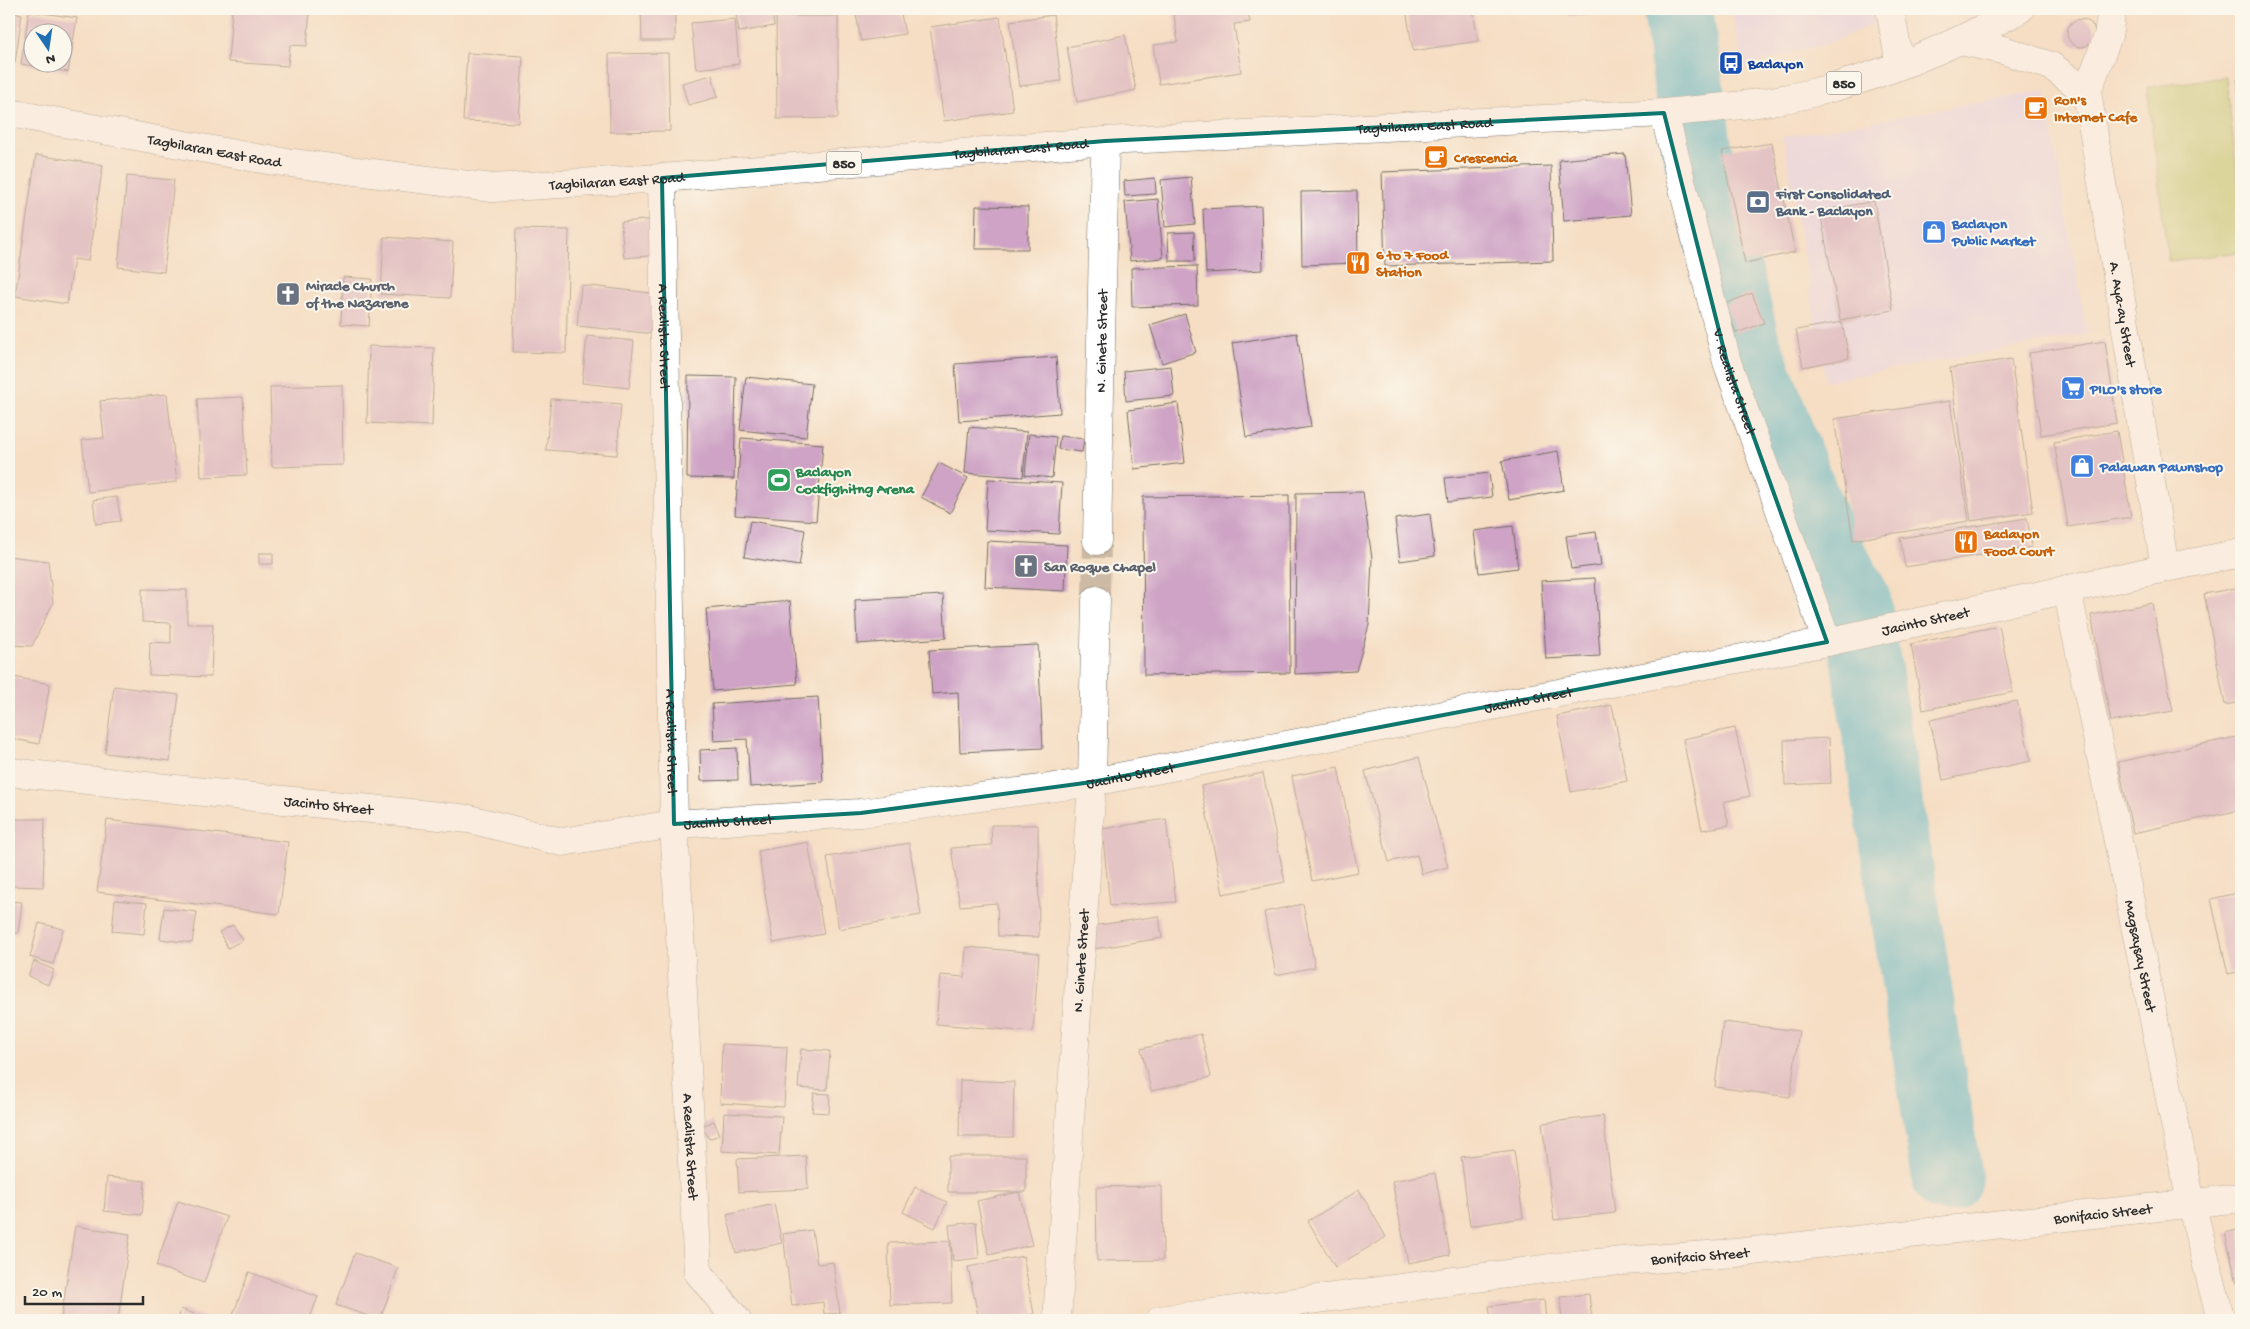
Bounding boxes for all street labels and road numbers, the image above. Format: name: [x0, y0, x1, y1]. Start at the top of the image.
road number: 850: [1826, 72, 1862, 95]
street label: Tagbilaran East Road: [1356, 115, 1494, 139]
street label: Tagbilaran East Road: [145, 131, 283, 173]
street label: Tagbilaran East Road: [951, 135, 1090, 165]
road number: 850: [826, 152, 862, 174]
street label: Tagbilaran East Road: [548, 169, 687, 196]
street label: A. Aya-ay Street: [2104, 261, 2139, 370]
street label: A Realista Street: [653, 284, 673, 392]
street label: N. Ginete Street: [1093, 287, 1113, 393]
street label: V. Realista Street: [1708, 326, 1760, 440]
street label: Jacinto Street: [1880, 604, 1973, 641]
street label: Jacinto Street: [1483, 683, 1576, 718]
street label: A Realista Street: [660, 689, 680, 797]
street label: Jacinto Street: [1085, 759, 1178, 794]
street label: Jacinto Street: [283, 793, 375, 820]
street label: Jacinto Street: [683, 811, 775, 834]
street label: Magsaysay Street: [2119, 899, 2159, 1015]
street label: N. Ginete Street: [1070, 907, 1095, 1013]
street label: A Realista Street: [677, 1093, 701, 1202]
street label: Bonifacio Street: [2052, 1201, 2155, 1229]
street label: Bonifacio Street: [1649, 1244, 1752, 1270]

